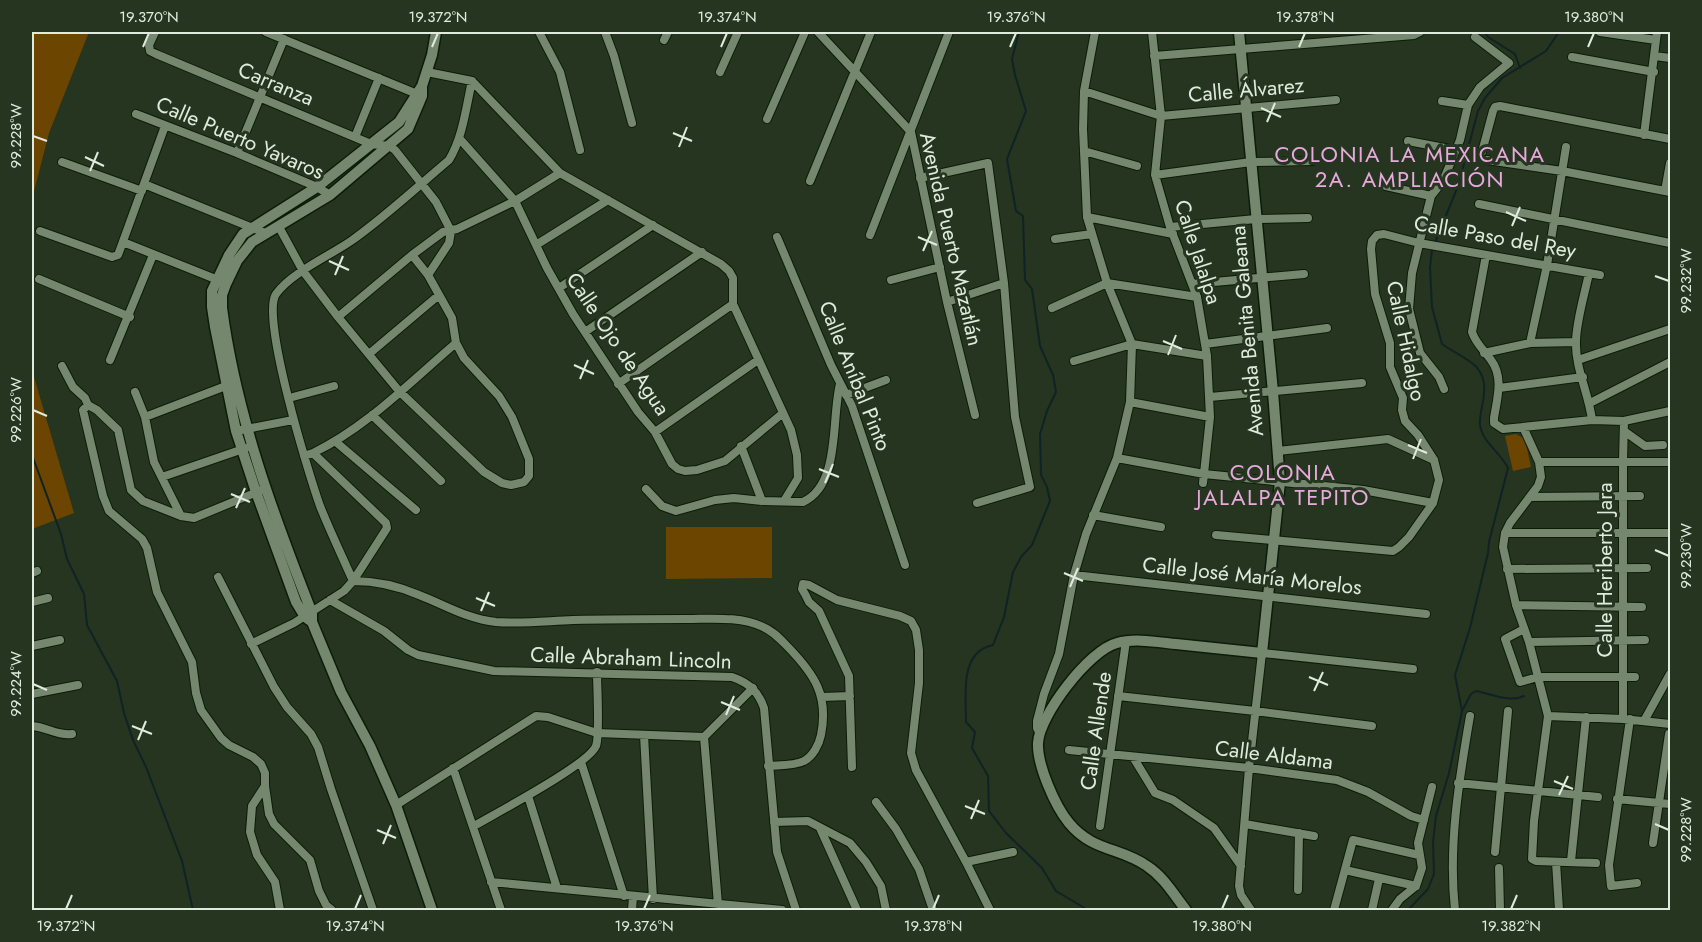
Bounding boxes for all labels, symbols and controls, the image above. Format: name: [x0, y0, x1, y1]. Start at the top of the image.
text: 19.370°N: [119, 6, 179, 28]
text: 19.372°N: [408, 6, 468, 28]
text: 19.374°N: [697, 6, 757, 28]
text: 19.376°N: [986, 6, 1046, 28]
text: 19.378°N: [1276, 6, 1334, 28]
text: 19.380°N: [1564, 6, 1624, 28]
street label: Carranza: [233, 55, 319, 113]
street label: Calle Álvarez: [1187, 70, 1306, 110]
street label: Calle Puerto Yavaros: [151, 89, 329, 187]
text: 99.228°W: [5, 103, 27, 169]
street label: Avenida Puerto Mazatlán: [912, 129, 990, 349]
district label: COLONIA LA MEXICANA 2A. AMPLIACIÓN: [1274, 138, 1546, 195]
street label: Calle Jalalpa: [1167, 196, 1229, 308]
street label: Calle Paso del Rey: [1412, 208, 1579, 266]
street label: Avenida Benita Galeana: [1223, 225, 1271, 437]
text: 99.232°W: [1675, 248, 1697, 314]
street label: Calle Ojo de Agua: [559, 266, 677, 422]
street label: Calle Hidalgo: [1379, 278, 1433, 404]
street label: Calle Aníbal Pinto: [811, 297, 899, 455]
text: 99.226°W: [5, 377, 27, 443]
district label: COLONIA JALALPA TEPITO: [1193, 456, 1370, 513]
street label: Calle Heriberto Jara: [1590, 483, 1620, 658]
text: 99.230°W: [1675, 523, 1697, 589]
street label: Calle José María Morelos: [1141, 550, 1363, 602]
street label: Calle Abraham Lincoln: [530, 639, 732, 677]
text: 99.224°W: [5, 651, 27, 717]
street label: Calle Allende: [1073, 670, 1119, 792]
street label: Calle Aldama: [1213, 733, 1335, 777]
text: 99.228°W: [1675, 797, 1697, 863]
text: 19.372°N: [36, 915, 96, 937]
text: 19.374°N: [325, 915, 385, 937]
text: 19.376°N: [614, 915, 674, 937]
text: 19.378°N: [904, 915, 962, 937]
text: 19.380°N: [1192, 915, 1252, 937]
text: 19.382°N: [1481, 915, 1541, 937]

